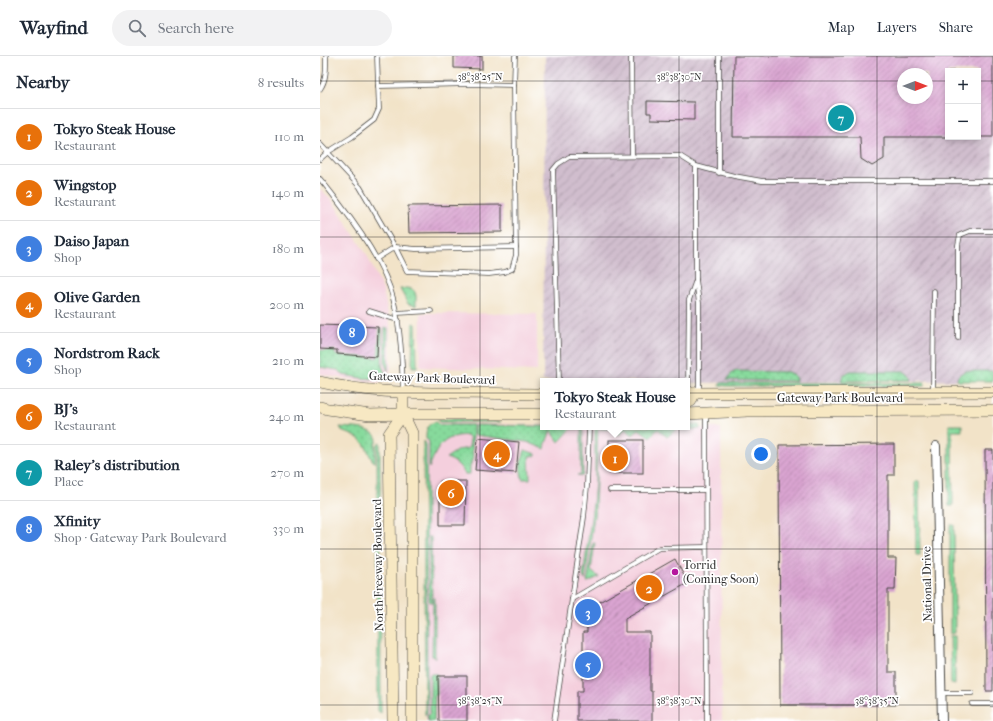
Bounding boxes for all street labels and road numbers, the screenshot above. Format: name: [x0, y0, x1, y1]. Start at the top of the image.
street label: Gateway Park Boulevard: [369, 369, 496, 387]
street label: Gateway Park Boulevard: [777, 391, 904, 405]
street label: North Freeway Boulevard: [370, 498, 386, 631]
street label: National Drive: [919, 546, 935, 622]

